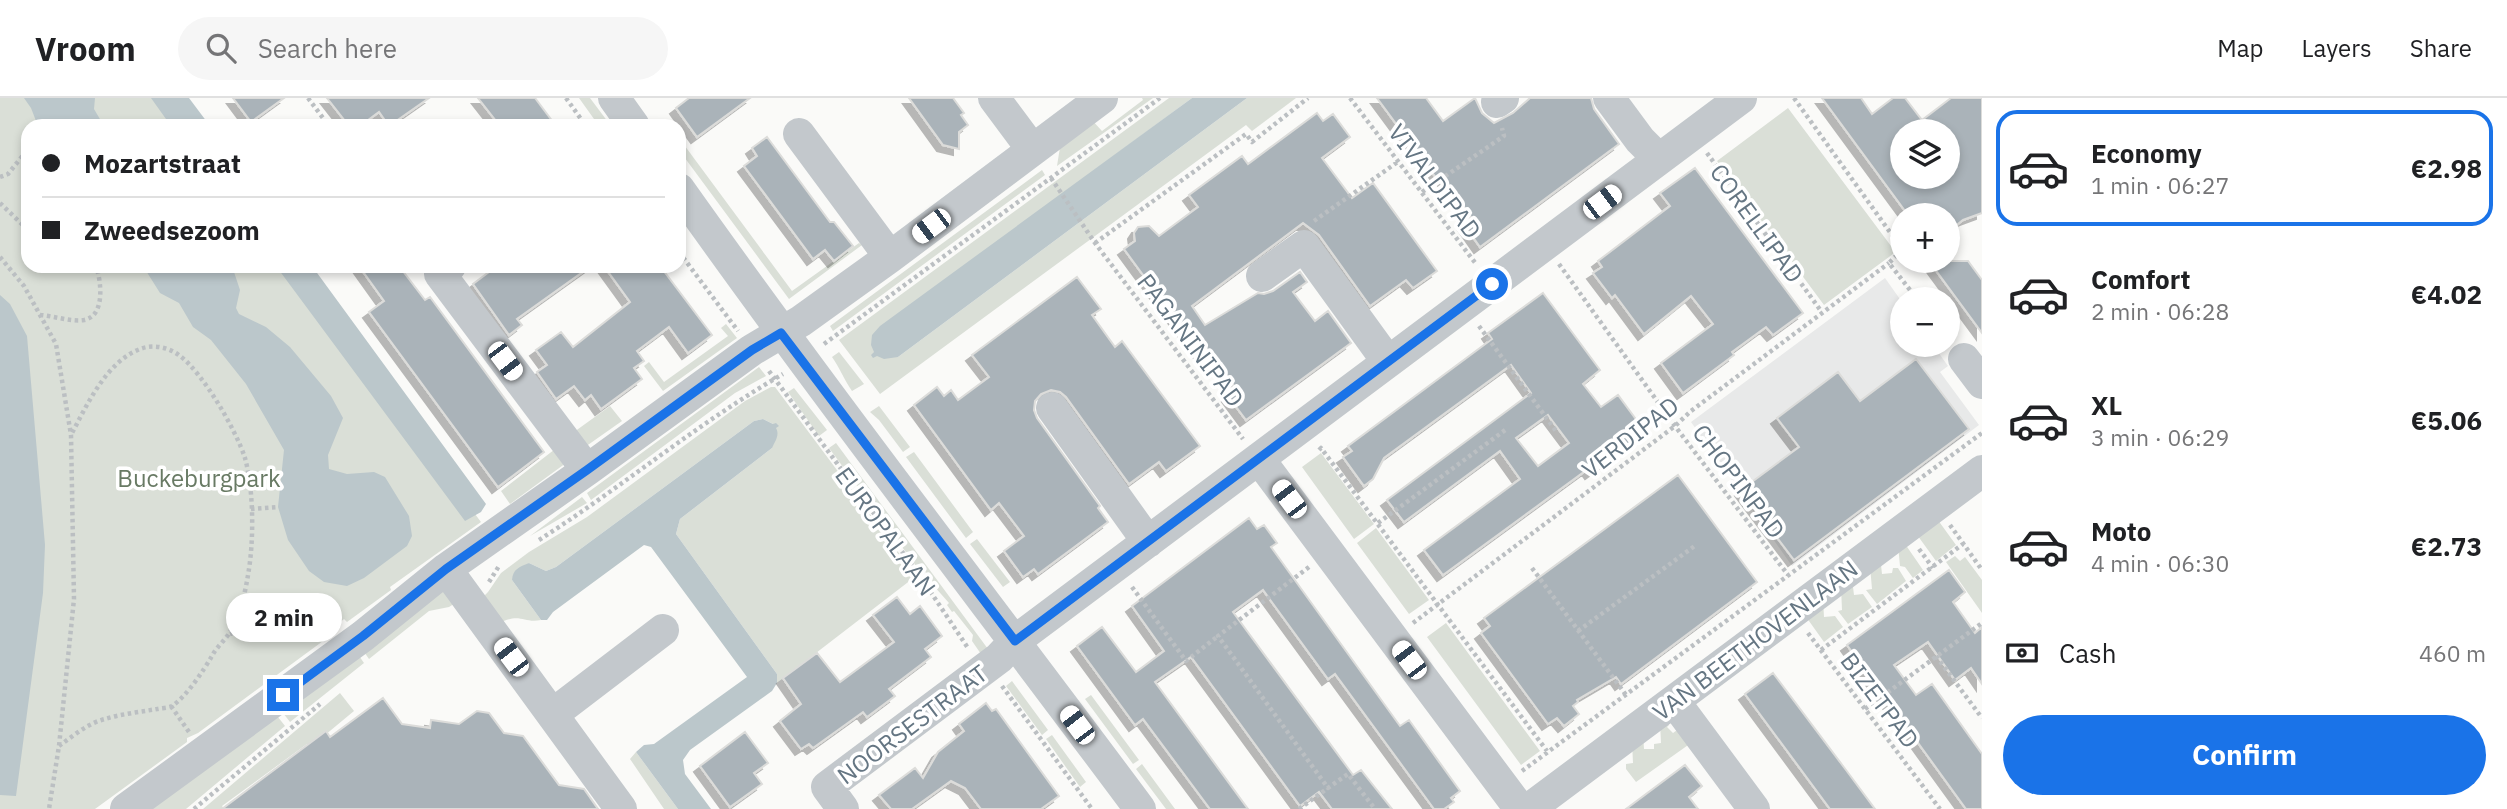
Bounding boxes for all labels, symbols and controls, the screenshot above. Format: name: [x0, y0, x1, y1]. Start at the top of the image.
search box: [178, 17, 668, 80]
text: Vroom: [35, 27, 136, 70]
icon: search: [202, 29, 240, 67]
text: Search here: [258, 31, 397, 65]
text: Map: [2217, 32, 2264, 64]
text: Layers: [2302, 32, 2372, 64]
text: Share: [2410, 32, 2472, 64]
street label: VIVALDIPAD: [1381, 117, 1489, 245]
map controls: [1890, 119, 1960, 357]
button: layers: [1890, 119, 1960, 189]
text: Economy: [2091, 136, 2202, 170]
icon: car: [2007, 137, 2070, 200]
text: Mozartstraat: [84, 146, 241, 180]
text: €2.98: [2411, 151, 2482, 185]
street label: CORELLIPAD: [1703, 157, 1811, 289]
text: 1 min · 06:27: [2091, 170, 2229, 200]
car: [1579, 181, 1626, 223]
button: +: [1890, 203, 1960, 273]
car: [908, 205, 955, 247]
text: Zweedsezoom: [84, 213, 260, 247]
text: Comfort: [2091, 262, 2190, 296]
icon: car: [2007, 263, 2070, 326]
street label: PAGANINIPAD: [1130, 267, 1252, 413]
route start: [1476, 268, 1508, 300]
text: €4.02: [2411, 277, 2482, 311]
button: −: [1890, 287, 1960, 357]
text: 2 min · 06:28: [2091, 296, 2229, 326]
car: [484, 338, 527, 384]
text: XL: [2091, 388, 2122, 422]
street label: VERDIPAD: [1575, 389, 1685, 485]
icon: car: [2007, 389, 2070, 452]
text: €5.06: [2411, 403, 2482, 437]
street label: CHOPINPAD: [1686, 417, 1792, 545]
text: 3 min · 06:29: [2091, 422, 2229, 452]
street label: EUROPALAAN: [828, 460, 944, 602]
park label: Buckeburgpark: [117, 462, 281, 494]
car: [1268, 476, 1311, 522]
text: Moto: [2091, 514, 2151, 548]
icon: car: [2007, 515, 2070, 578]
text: €2.73: [2411, 529, 2482, 563]
text: 4 min · 06:30: [2091, 548, 2229, 578]
street label: VAN BEETHOVENLAAN: [1646, 552, 1864, 728]
callout: 2 min: [225, 594, 341, 642]
text: 2 min: [254, 602, 314, 632]
car: [490, 634, 533, 680]
icon: cash: [2003, 634, 2041, 672]
text: Cash: [2059, 636, 2116, 670]
car: [1388, 637, 1431, 683]
text: 460 m: [2419, 638, 2486, 668]
street label: BIZETPAD: [1834, 646, 1926, 754]
street label: NOORSESTRAAT: [830, 657, 994, 791]
route end: [267, 679, 299, 711]
car: [1056, 702, 1099, 748]
button: Confirm: [2003, 715, 2486, 795]

